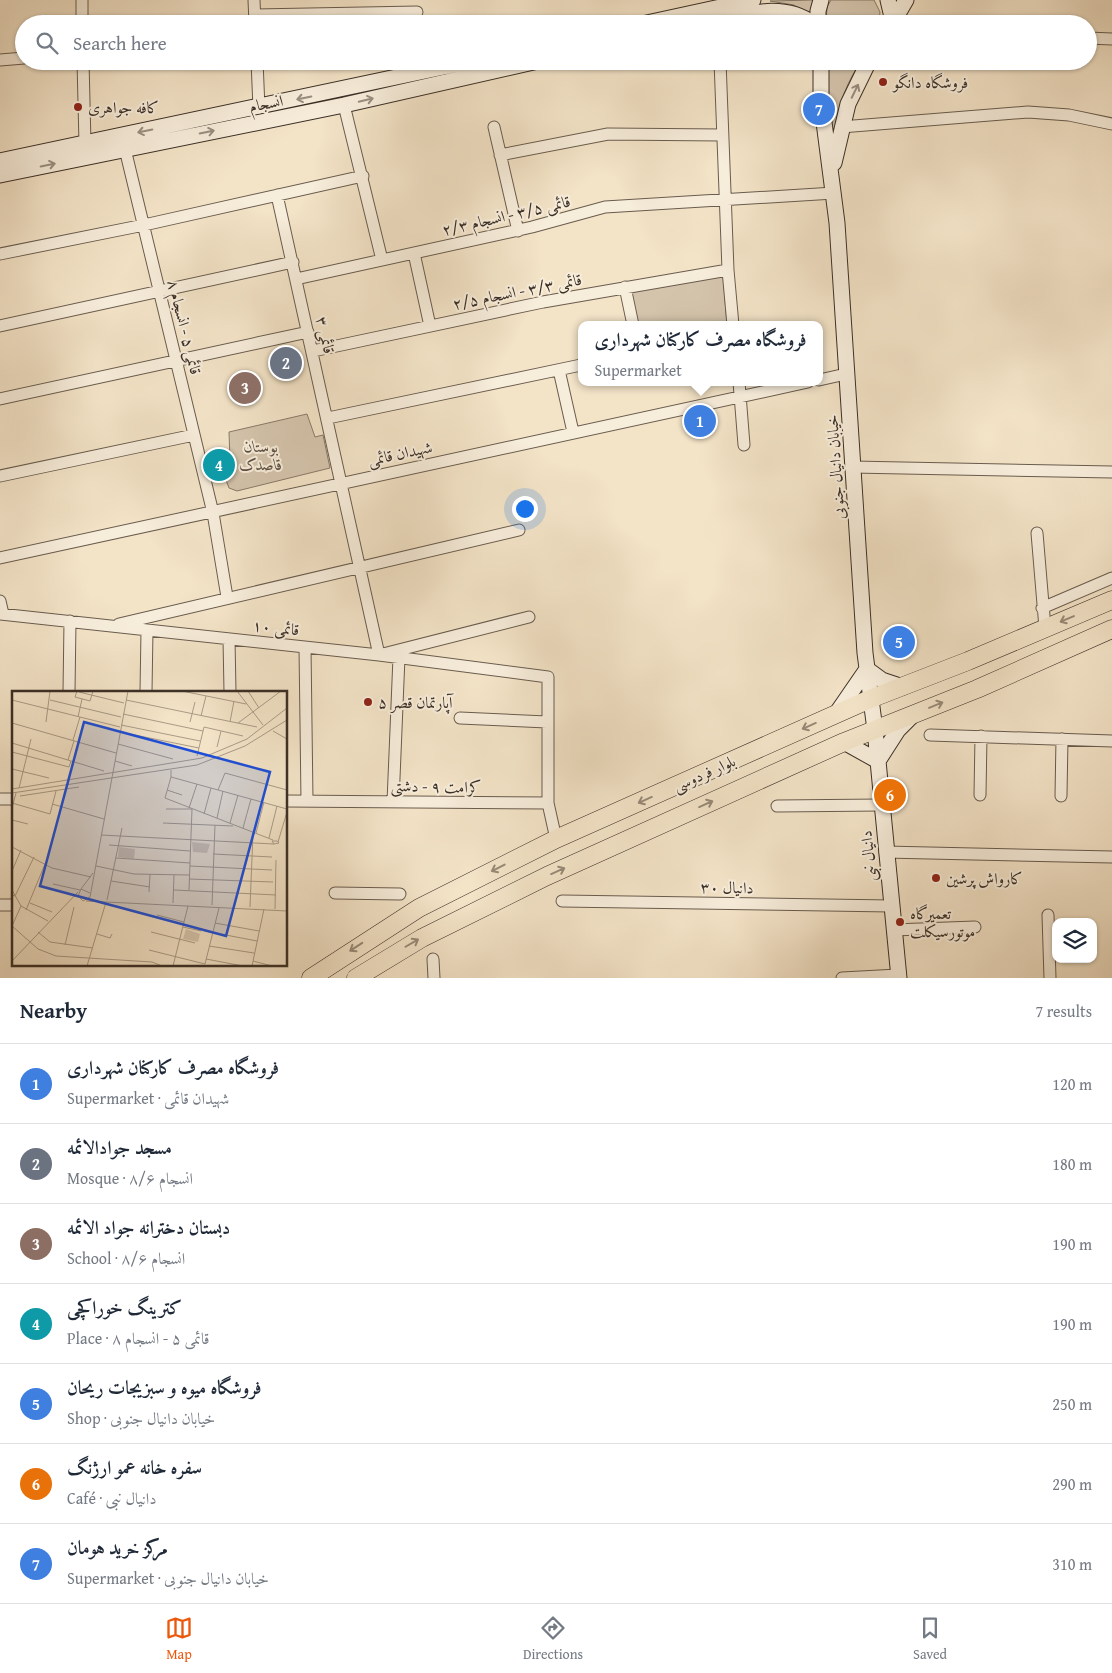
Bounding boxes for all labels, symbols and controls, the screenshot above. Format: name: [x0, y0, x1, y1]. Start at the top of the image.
search box: [15, 15, 1097, 70]
icon: search: [33, 29, 61, 57]
text: Search here: [73, 29, 167, 57]
place label: فروشگاه دانگو: [891, 70, 968, 94]
marker: فروشگاه دانگو: [877, 76, 889, 88]
one-way arrow: [850, 84, 860, 99]
street label: انسجام: [247, 88, 286, 121]
pin: 7: [803, 90, 835, 128]
one-way arrow: [297, 94, 313, 103]
place label: کافه جواهری: [88, 95, 159, 119]
one-way arrow: [358, 95, 374, 104]
marker: کافه جواهری: [72, 101, 84, 113]
one-way arrow: [138, 127, 154, 136]
one-way arrow: [198, 127, 214, 136]
one-way arrow: [39, 160, 55, 169]
street label: قائمی ۳/۵ - انسجام ۲/۳: [439, 189, 573, 244]
street label: قائمی ۳/۳ - انسجام ۲/۵: [450, 267, 584, 318]
street label: قائمی ۵ - انسجام ۸: [159, 277, 208, 378]
street label: قائمی ۳: [310, 314, 342, 356]
popup: [578, 321, 823, 386]
text: فروشگاه مصرف کارکنان شهرداری: [594, 325, 807, 353]
pin: 2: [270, 344, 302, 382]
text: Supermarket: [594, 358, 682, 382]
pin: 3: [229, 369, 261, 407]
pin: 1: [684, 402, 716, 440]
street label: خیابان دانیال جنوبی: [819, 414, 851, 520]
park label: بوستان قاصدک: [239, 434, 283, 476]
street label: شهیدان قائمی: [366, 434, 434, 472]
pin: 4: [203, 446, 235, 484]
your location: [512, 496, 538, 522]
street label: قائمی ۱۰: [251, 613, 301, 641]
one-way arrow: [1060, 614, 1075, 624]
pin: 5: [883, 623, 915, 661]
place label: آپارتمان قصر ۵: [378, 690, 454, 714]
inset map: [12, 691, 288, 966]
marker: آپارتمان قصر ۵: [362, 696, 374, 708]
one-way arrow: [928, 700, 943, 710]
one-way arrow: [802, 721, 817, 731]
street label: بلوار فردوسی: [669, 748, 739, 798]
street label: کرامت ۹ - دشتی: [390, 773, 482, 799]
pin: 6: [874, 776, 906, 814]
one-way arrow: [638, 795, 653, 805]
one-way arrow: [698, 799, 713, 809]
street label: دانیال نبی: [853, 829, 884, 883]
one-way arrow: [491, 864, 506, 873]
one-way arrow: [550, 865, 565, 875]
place label: کارواش پرشین: [946, 866, 1023, 890]
marker: کارواش پرشین: [930, 872, 942, 884]
street label: دانیال ۳۰: [700, 875, 754, 899]
place label: تعمیرگاه موتورسیکلت: [910, 901, 975, 943]
marker: تعمیرگاه موتورسیکلت: [894, 916, 906, 928]
map controls: [1052, 918, 1097, 963]
button: layers: [1052, 918, 1097, 963]
one-way arrow: [405, 938, 419, 948]
one-way arrow: [350, 943, 364, 953]
text: Nearby: [20, 995, 87, 1026]
text: 7 results: [1035, 999, 1092, 1023]
text: فروشگاه مصرف کارکنان شهرداری: [67, 1053, 279, 1081]
text: 1: [32, 1072, 40, 1096]
text: 120 m: [1052, 1072, 1092, 1096]
text: Supermarket · شهیدان قائمی: [67, 1086, 229, 1110]
text: مسجد جوادالائمه: [67, 1133, 172, 1161]
text: 2: [32, 1152, 40, 1176]
text: 180 m: [1052, 1152, 1092, 1176]
text: Mosque · انسجام ۸/۶: [67, 1166, 193, 1190]
text: دبستان دخترانه جواد الائمه: [67, 1213, 230, 1241]
text: 3: [32, 1232, 40, 1256]
text: 190 m: [1052, 1232, 1092, 1256]
text: School · انسجام ۸/۶: [67, 1246, 185, 1270]
text: کترینگ خوراکچی: [67, 1293, 182, 1321]
text: 4: [32, 1312, 40, 1336]
text: 190 m: [1052, 1312, 1092, 1336]
text: Place · قائمی ۵ - انسجام ۸: [67, 1326, 209, 1350]
text: فروشگاه میوه و سبزیجات ریحان: [67, 1373, 262, 1401]
text: 5: [32, 1392, 40, 1416]
text: 250 m: [1052, 1392, 1092, 1416]
text: Shop · خیابان دانیال جنوبی: [67, 1406, 215, 1430]
text: سفره خانه عمو ارژنگ: [67, 1453, 202, 1481]
text: 6: [32, 1472, 40, 1496]
text: 290 m: [1052, 1472, 1092, 1496]
text: Café · دانیال نبی: [67, 1486, 156, 1510]
text: مرکز خرید هومان: [67, 1533, 168, 1561]
text: 7: [32, 1552, 40, 1576]
text: 310 m: [1052, 1552, 1092, 1576]
text: Supermarket · خیابان دانیال جنوبی: [67, 1566, 269, 1590]
tab: Map: [165, 1614, 193, 1664]
tab: Directions: [523, 1614, 583, 1664]
tab: Saved: [913, 1614, 947, 1664]

